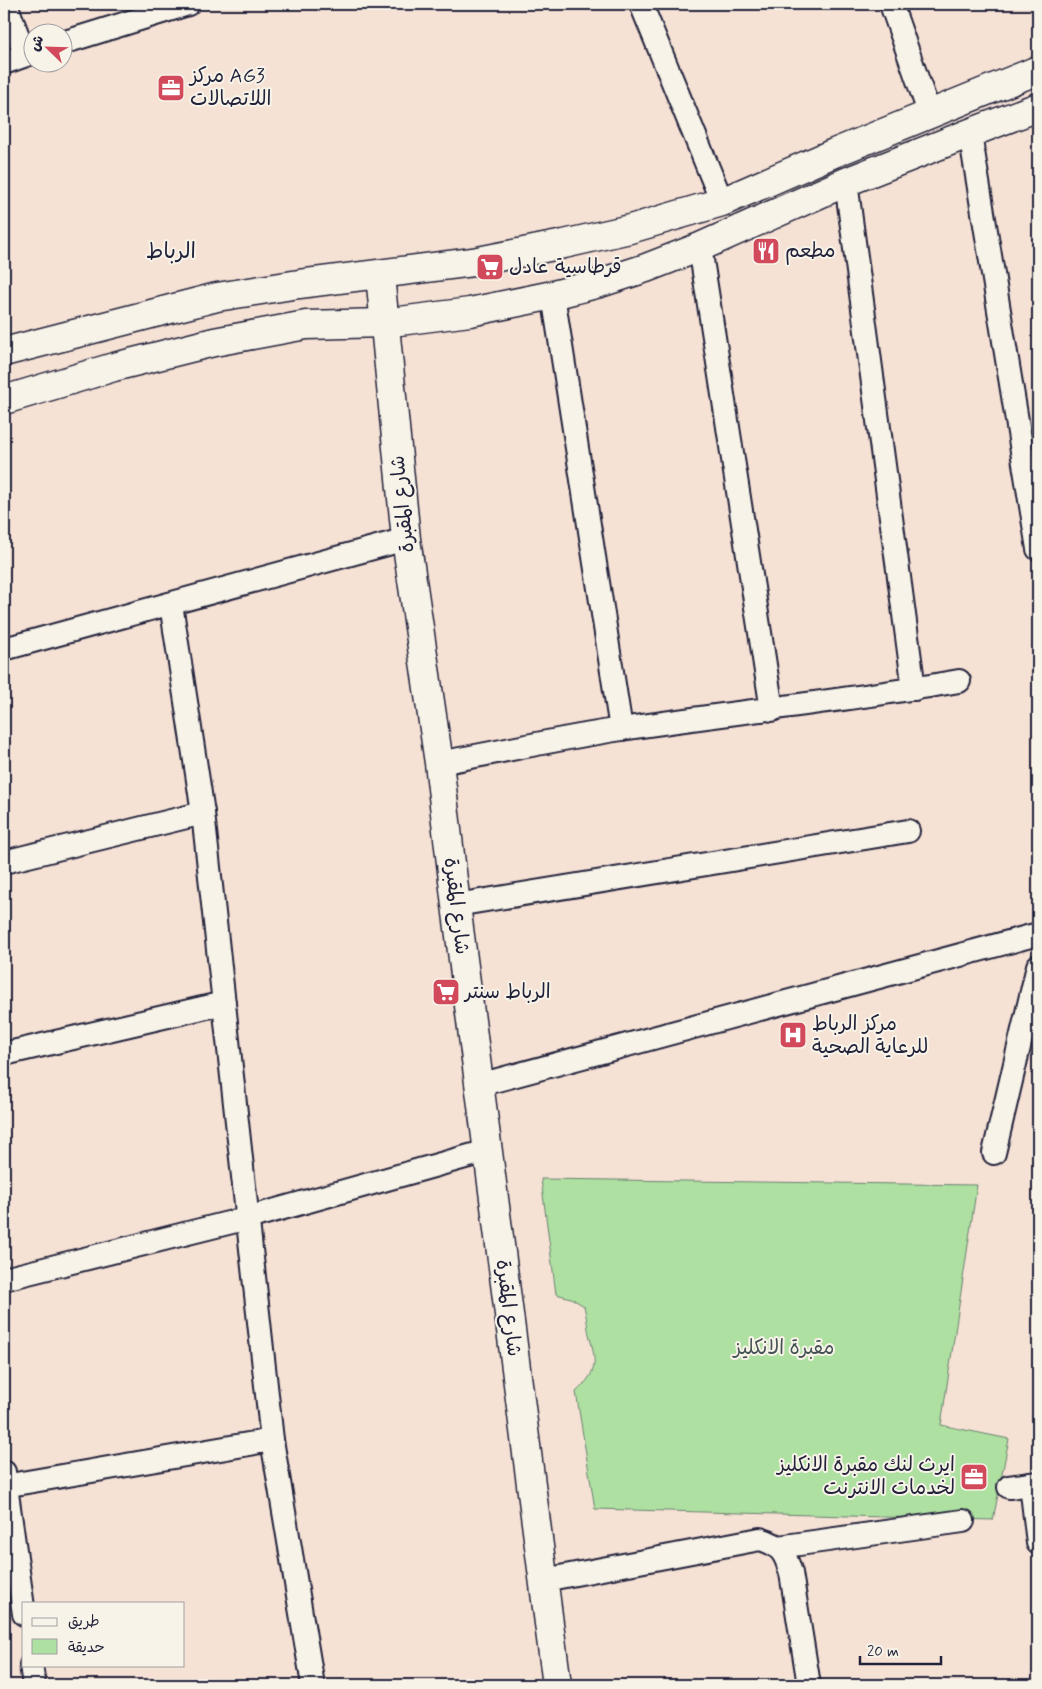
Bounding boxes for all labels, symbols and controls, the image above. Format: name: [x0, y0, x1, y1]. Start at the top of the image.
north arrow: [22, 22, 72, 72]
text: ش: [26, 33, 48, 54]
place label: مركز AG3 اللاتصالات: [188, 63, 272, 113]
office icon: مركز AG3 اللاتصالات: [156, 73, 186, 103]
restaurant icon: مطعم: [751, 236, 781, 266]
district label: الرباط: [146, 238, 196, 266]
place label: مطعم: [785, 238, 836, 265]
supermarket icon: قرطاسية عادل: [475, 252, 505, 282]
place label: قرطاسية عادل: [509, 254, 621, 281]
street label: شارع المقبرة: [384, 454, 422, 554]
street label: شارع المقبرة: [437, 856, 475, 956]
supermarket icon: الرباط سنتر: [431, 977, 461, 1007]
place label: الرباط سنتر: [463, 979, 551, 1006]
place label: مركز الرباط للرعاية الصحية: [812, 1011, 928, 1061]
hospital icon: مركز الرباط للرعاية الصحية: [778, 1020, 808, 1050]
street label: شارع المقبرة: [489, 1258, 527, 1358]
park label: مقبرة الانكليز: [732, 1335, 834, 1362]
place label: ايرث لنك مقبرة الانكليز لخدمات الانترنت: [775, 1452, 955, 1502]
office icon: ايرث لنك مقبرة الانكليز لخدمات الانترنت: [959, 1462, 989, 1492]
legend: [22, 1602, 185, 1666]
text: طريق: [68, 1612, 100, 1632]
scale bar: [860, 1634, 941, 1666]
text: حديقة: [68, 1638, 105, 1658]
text: 20 m: [867, 1642, 899, 1662]

